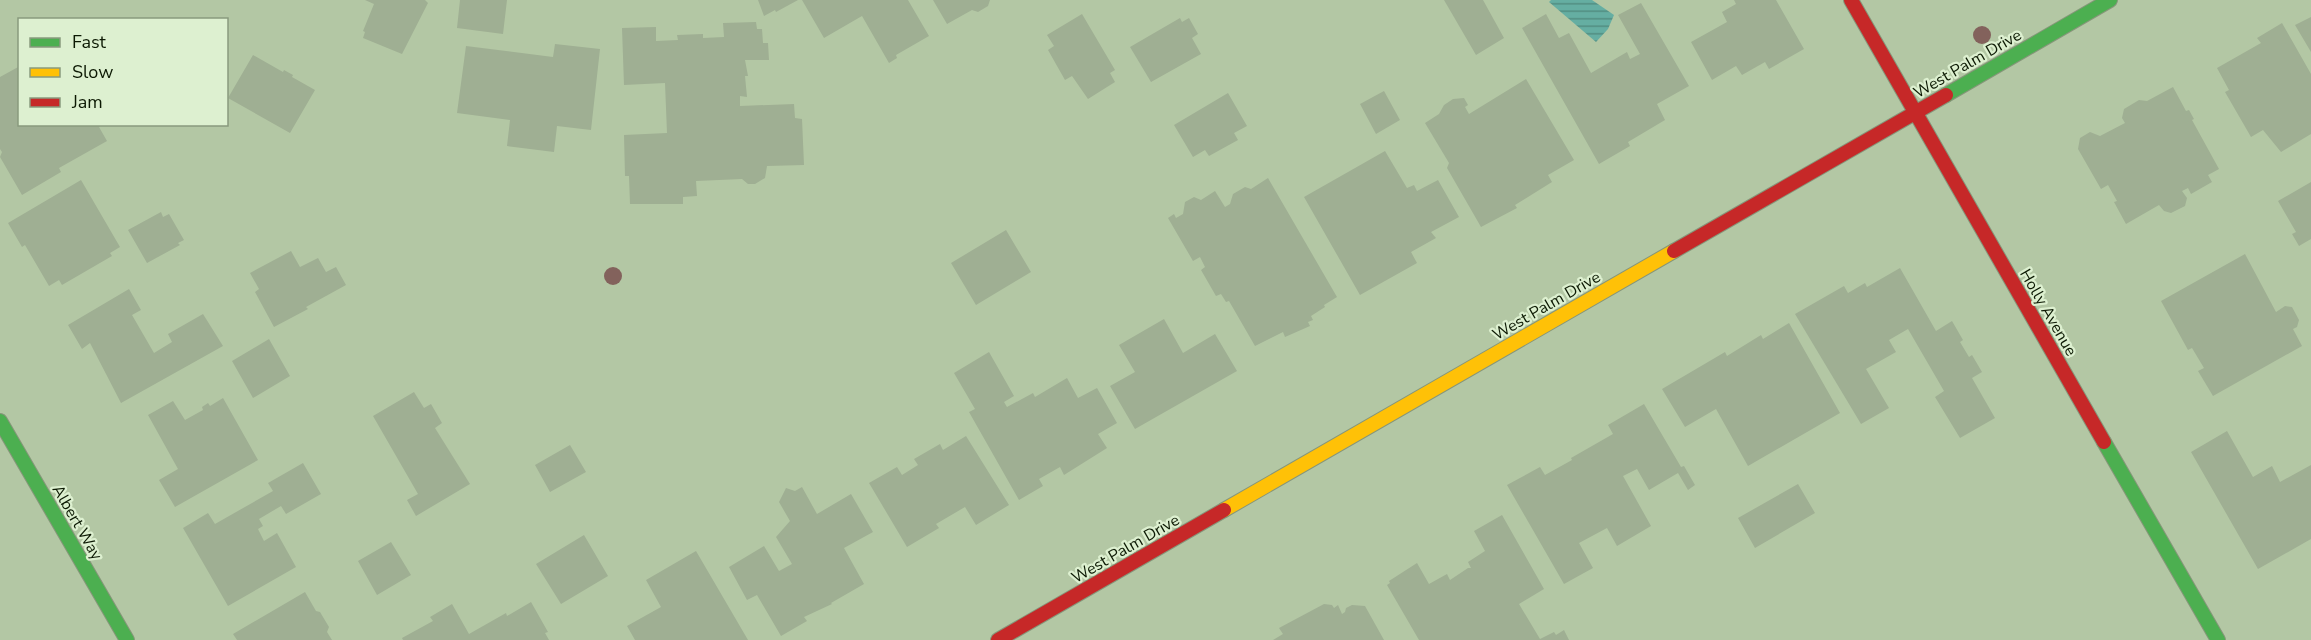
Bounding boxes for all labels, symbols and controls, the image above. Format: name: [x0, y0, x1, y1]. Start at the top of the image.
legend: [18, 18, 228, 126]
street label: West Palm Drive: [1910, 24, 2025, 104]
text: Fast: [72, 30, 107, 54]
text: Slow: [72, 60, 113, 84]
text: Jam: [71, 90, 103, 114]
street label: Holly Avenue: [2014, 265, 2082, 360]
street label: West Palm Drive: [1489, 266, 1604, 346]
street label: Albert Way: [47, 481, 108, 565]
street label: West Palm Drive: [1068, 509, 1183, 589]

